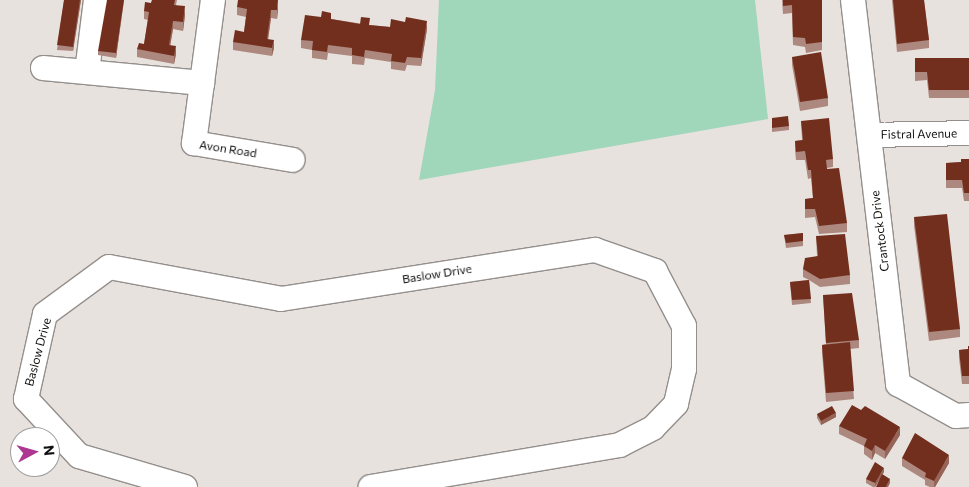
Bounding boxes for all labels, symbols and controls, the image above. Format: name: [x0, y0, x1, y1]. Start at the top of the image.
street label: Fistral Avenue: [881, 126, 957, 142]
street label: Avon Road: [198, 137, 258, 161]
street label: Crantock Drive: [868, 190, 892, 272]
street label: Baslow Drive: [401, 261, 473, 287]
street label: Baslow Drive: [22, 316, 54, 388]
north arrow: [10, 427, 60, 477]
text: N: [40, 444, 58, 457]

